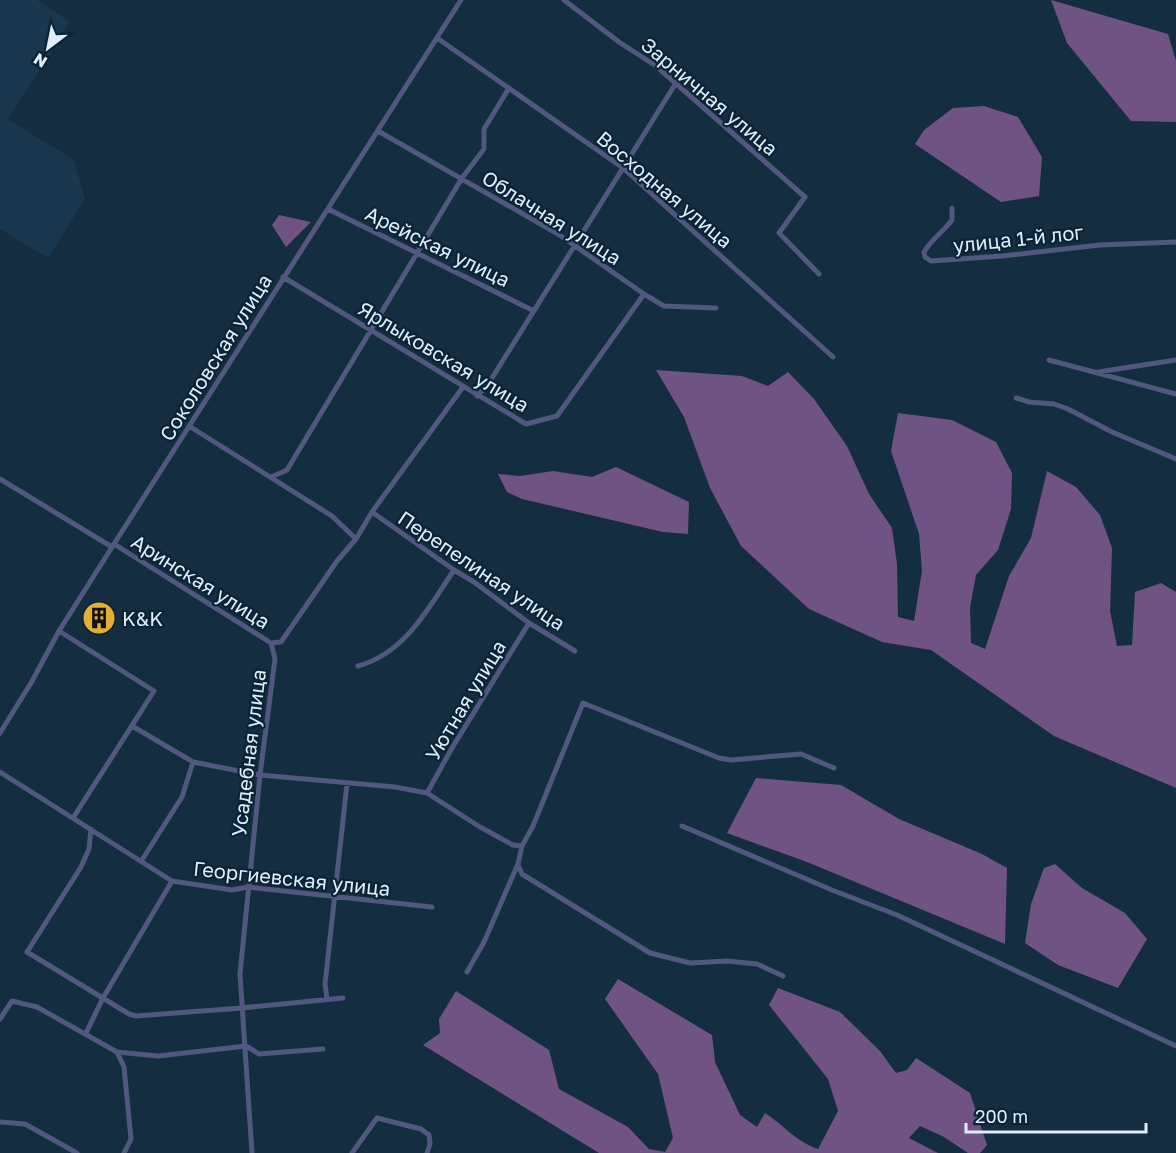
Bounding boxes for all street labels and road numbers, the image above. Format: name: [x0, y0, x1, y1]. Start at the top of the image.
street label: Зарничная улица: [637, 32, 783, 160]
street label: Восходная улица: [593, 125, 737, 253]
street label: Облачная улица: [478, 165, 626, 269]
street label: Арейская улица: [362, 201, 514, 291]
street label: улица 1-й лог: [952, 219, 1084, 257]
street label: Соколовская улица: [154, 269, 276, 445]
street label: Ярлыковская улица: [354, 295, 534, 417]
street label: Перепелиная улица: [394, 505, 570, 635]
street label: Аринская улица: [127, 529, 275, 633]
street label: Уютная улица: [420, 635, 510, 765]
street label: Усадебная улица: [226, 668, 270, 838]
street label: Георгиевская улица: [192, 856, 392, 900]

